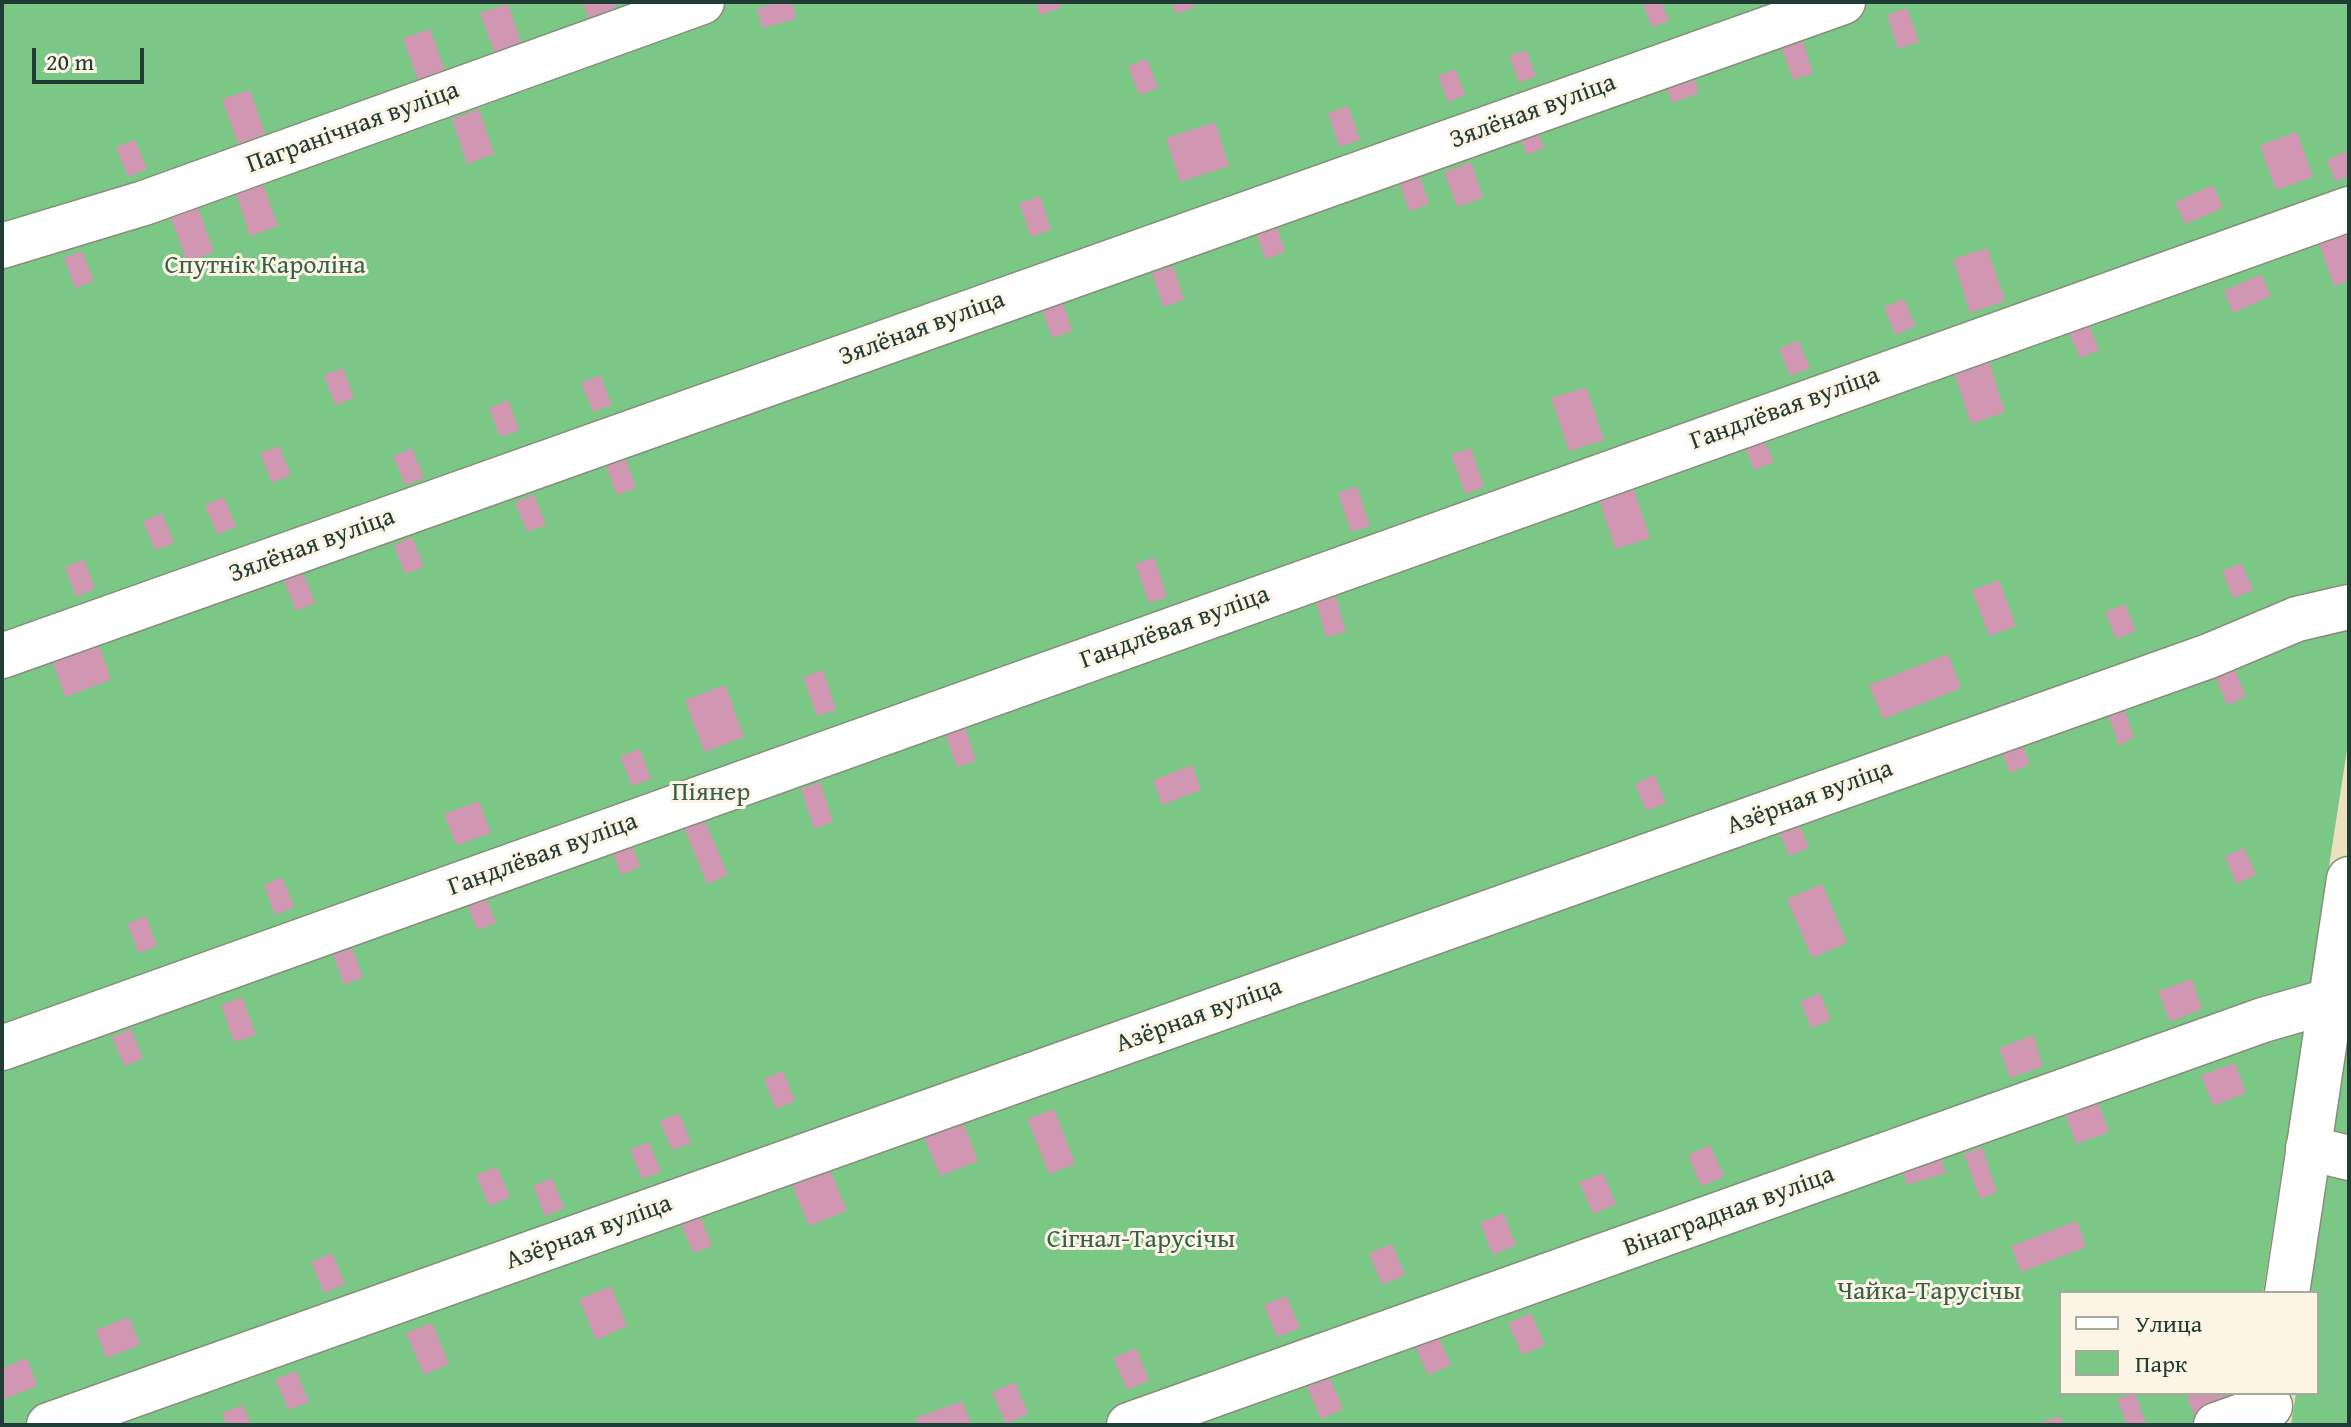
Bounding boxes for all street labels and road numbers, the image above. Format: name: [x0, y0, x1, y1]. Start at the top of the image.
street label: Зялёная вуліца: [1446, 68, 1620, 156]
street label: Пагранічная вуліца: [242, 75, 464, 181]
street label: Зялёная вуліца: [835, 285, 1009, 373]
street label: Гандлёвая вуліца: [1686, 360, 1884, 458]
street label: Зялёная вуліца: [225, 502, 399, 590]
street label: Гандлёвая вуліца: [1076, 579, 1274, 677]
street label: Азёрная вуліца: [1723, 754, 1897, 842]
street label: Гандлёвая вуліца: [444, 806, 642, 904]
street label: Азёрная вуліца: [1112, 972, 1286, 1060]
street label: Вінаградная вуліца: [1619, 1159, 1839, 1265]
street label: Азёрная вуліца: [502, 1189, 676, 1277]

